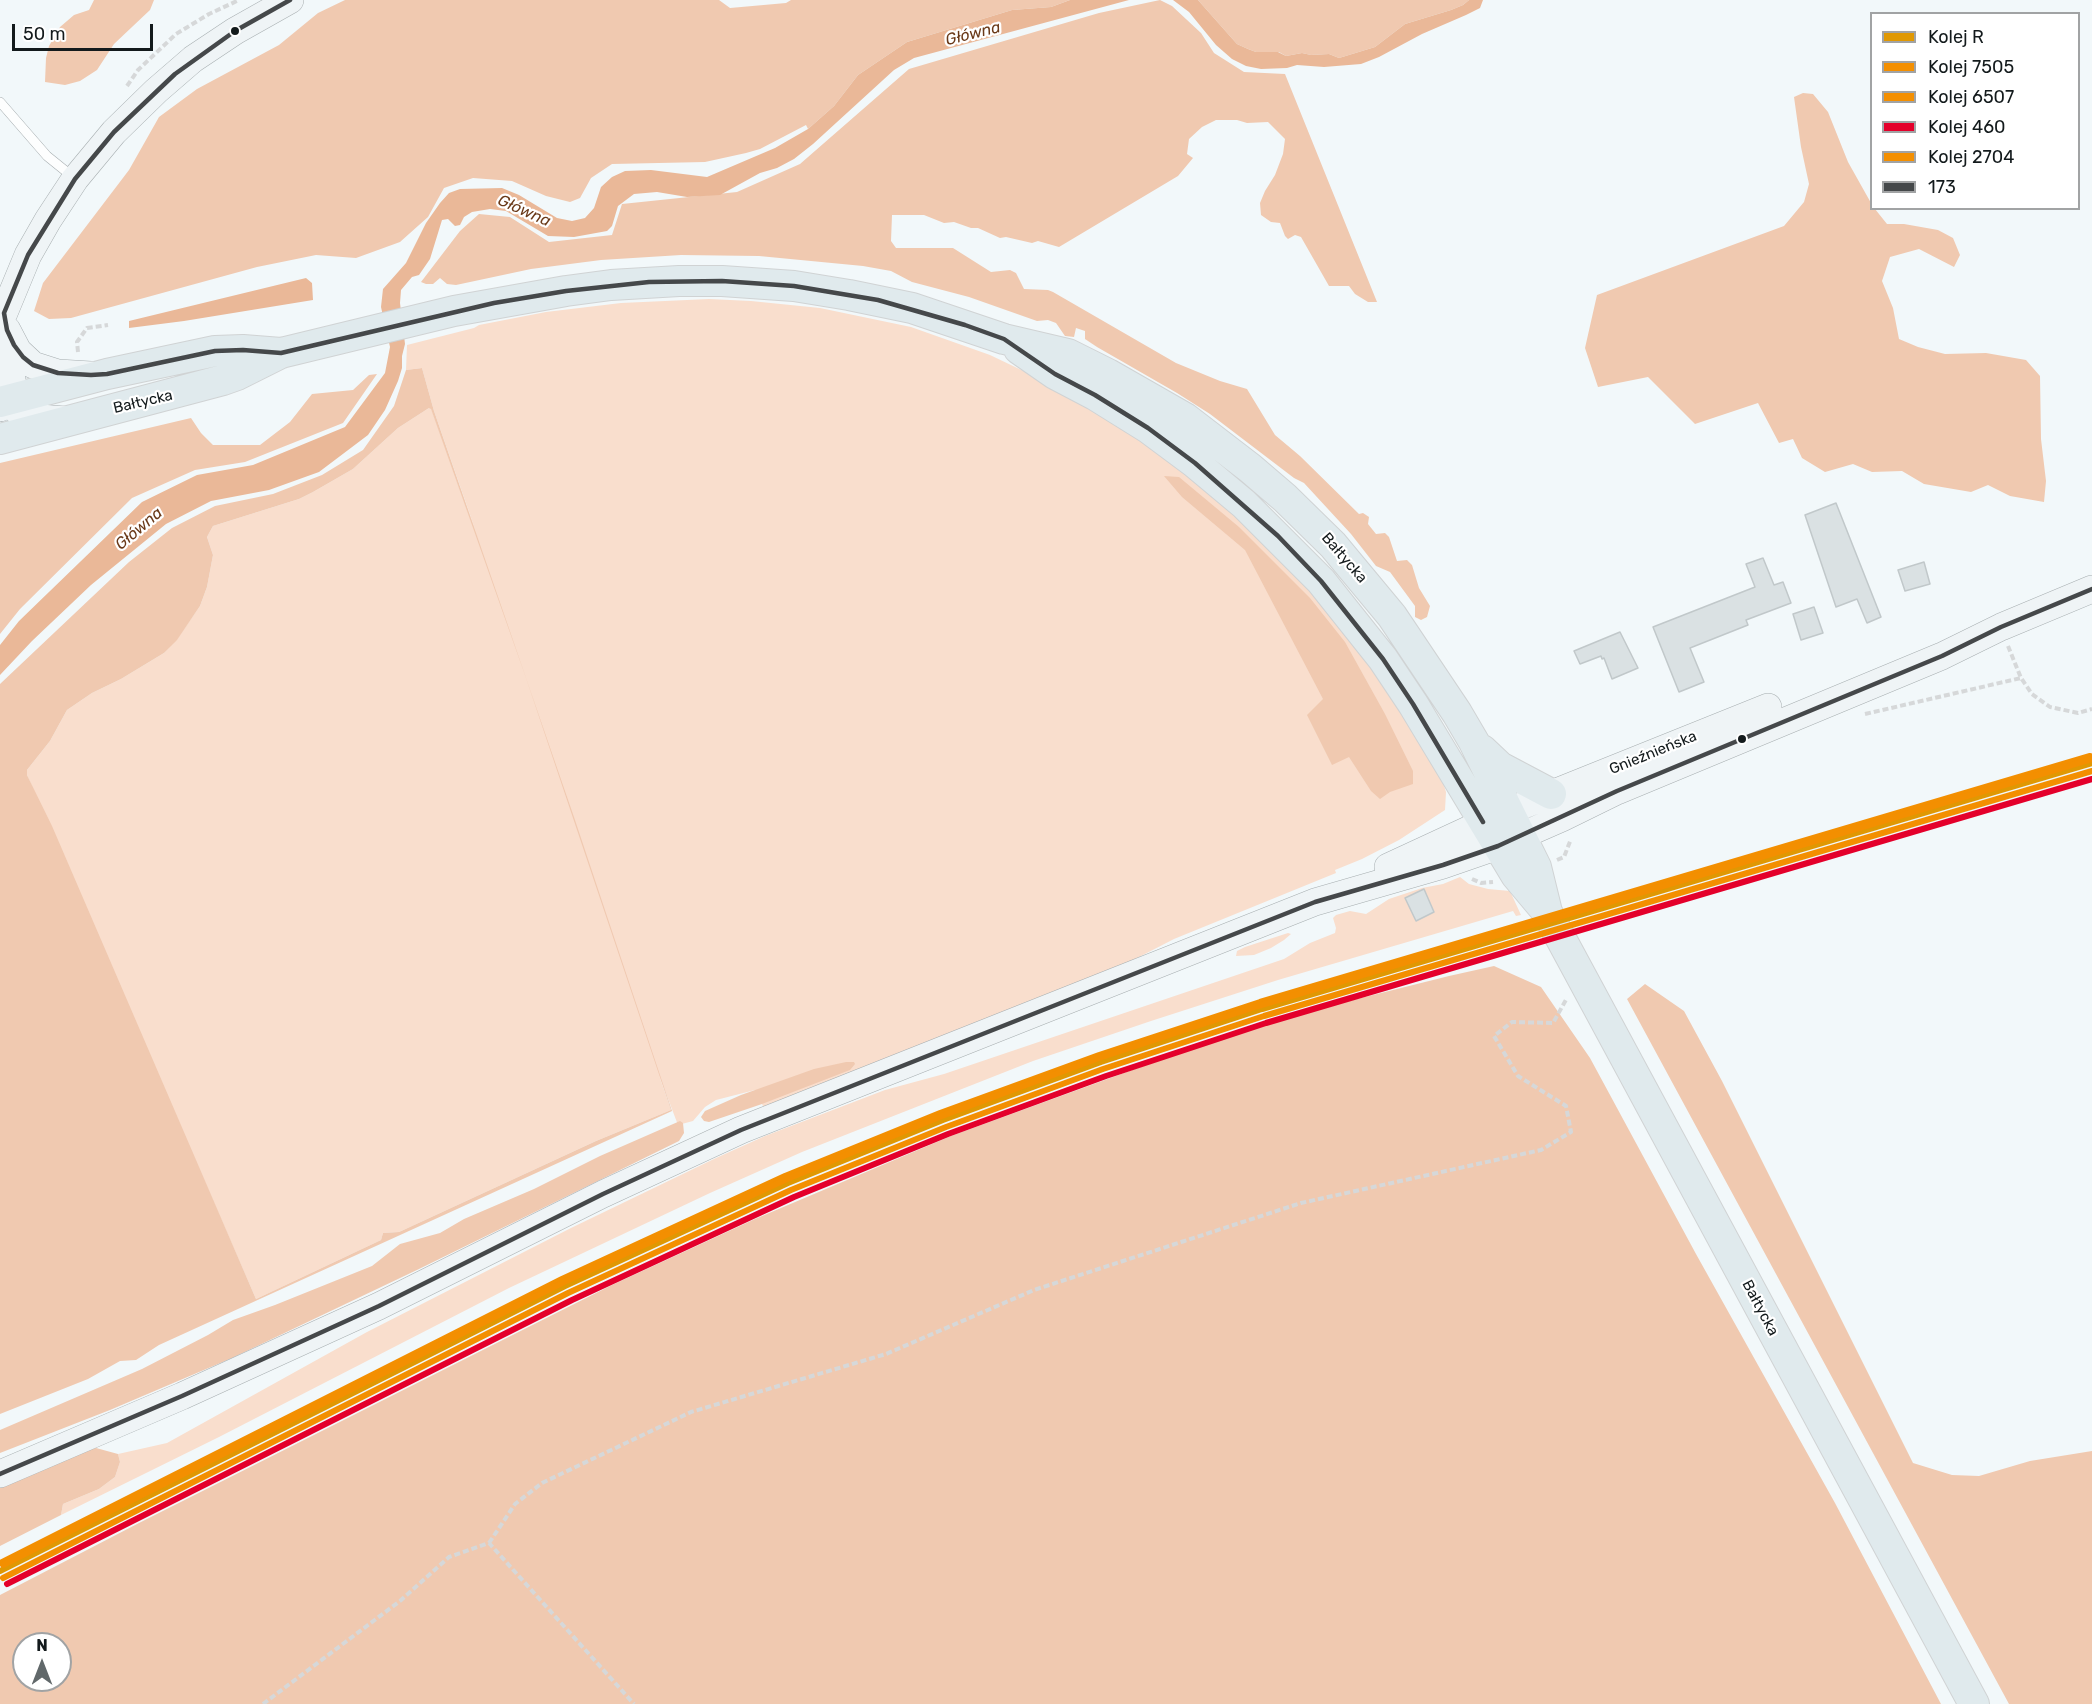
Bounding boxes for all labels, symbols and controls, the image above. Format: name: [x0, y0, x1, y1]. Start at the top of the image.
scale bar: [15, 12, 156, 50]
legend: [1870, 12, 2080, 210]
water label: Główna: [943, 18, 1003, 50]
text: 50 m: [23, 23, 66, 45]
unlabelled marker: [229, 25, 241, 37]
text: Kolej R: [1928, 26, 1984, 48]
text: Kolej 7505: [1928, 56, 2014, 78]
text: Kolej 6507: [1928, 86, 2014, 108]
text: Kolej 460: [1928, 116, 2006, 138]
text: Kolej 2704: [1928, 146, 2014, 168]
text: 173: [1928, 176, 1956, 198]
water label: Główna: [494, 191, 554, 231]
street label: Bałtycka: [112, 386, 174, 418]
water label: Główna: [111, 504, 167, 554]
street label: Bałtycka: [1317, 529, 1371, 587]
street label: Gnieźnieńska: [1607, 727, 1699, 779]
unlabelled marker: [1736, 733, 1748, 745]
street label: Bałtycka: [1738, 1277, 1782, 1339]
north arrow: [12, 1632, 72, 1692]
text: N: [36, 1636, 48, 1655]

